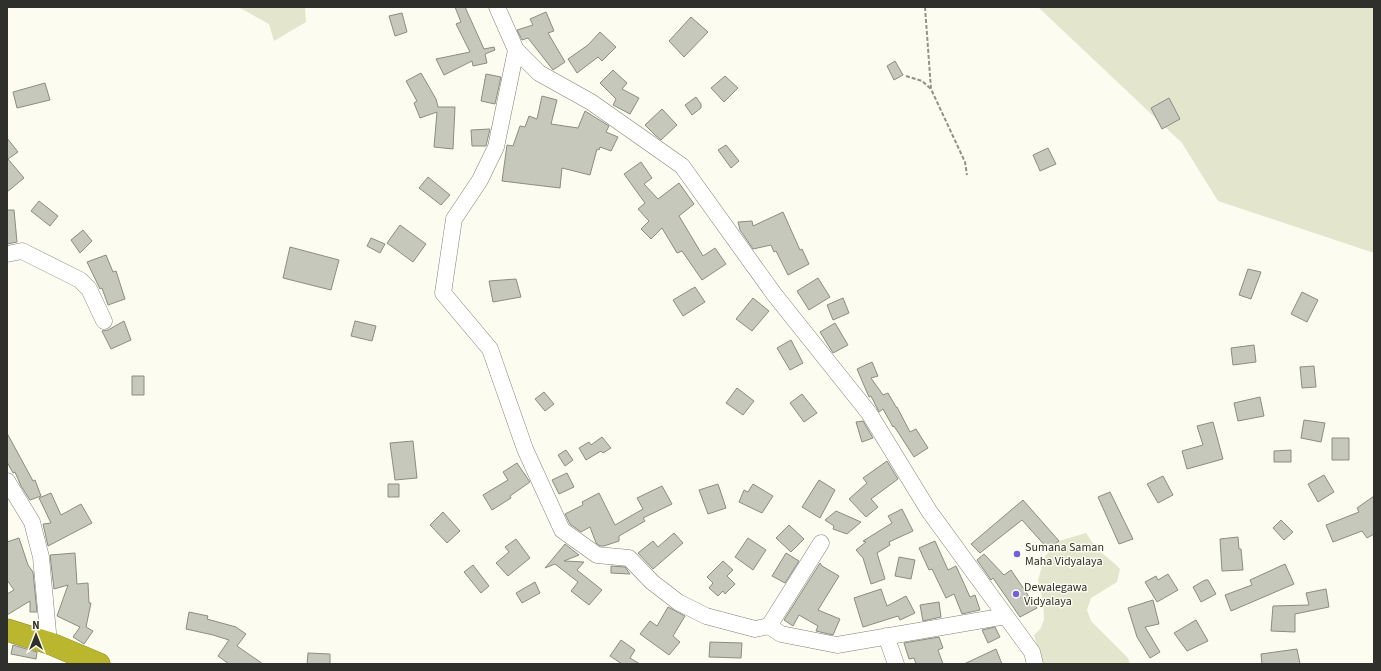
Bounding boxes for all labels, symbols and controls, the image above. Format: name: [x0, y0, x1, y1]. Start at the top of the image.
place label: Sumana Saman Maha Vidyalaya: [1025, 539, 1104, 570]
marker: Sumana Saman Maha Vidyalaya: [1012, 549, 1022, 559]
place label: Dewalegawa Vidyalaya: [1024, 579, 1087, 610]
marker: Dewalegawa Vidyalaya: [1011, 589, 1021, 599]
north arrow: [16, 615, 56, 655]
text: N: [32, 618, 40, 633]

